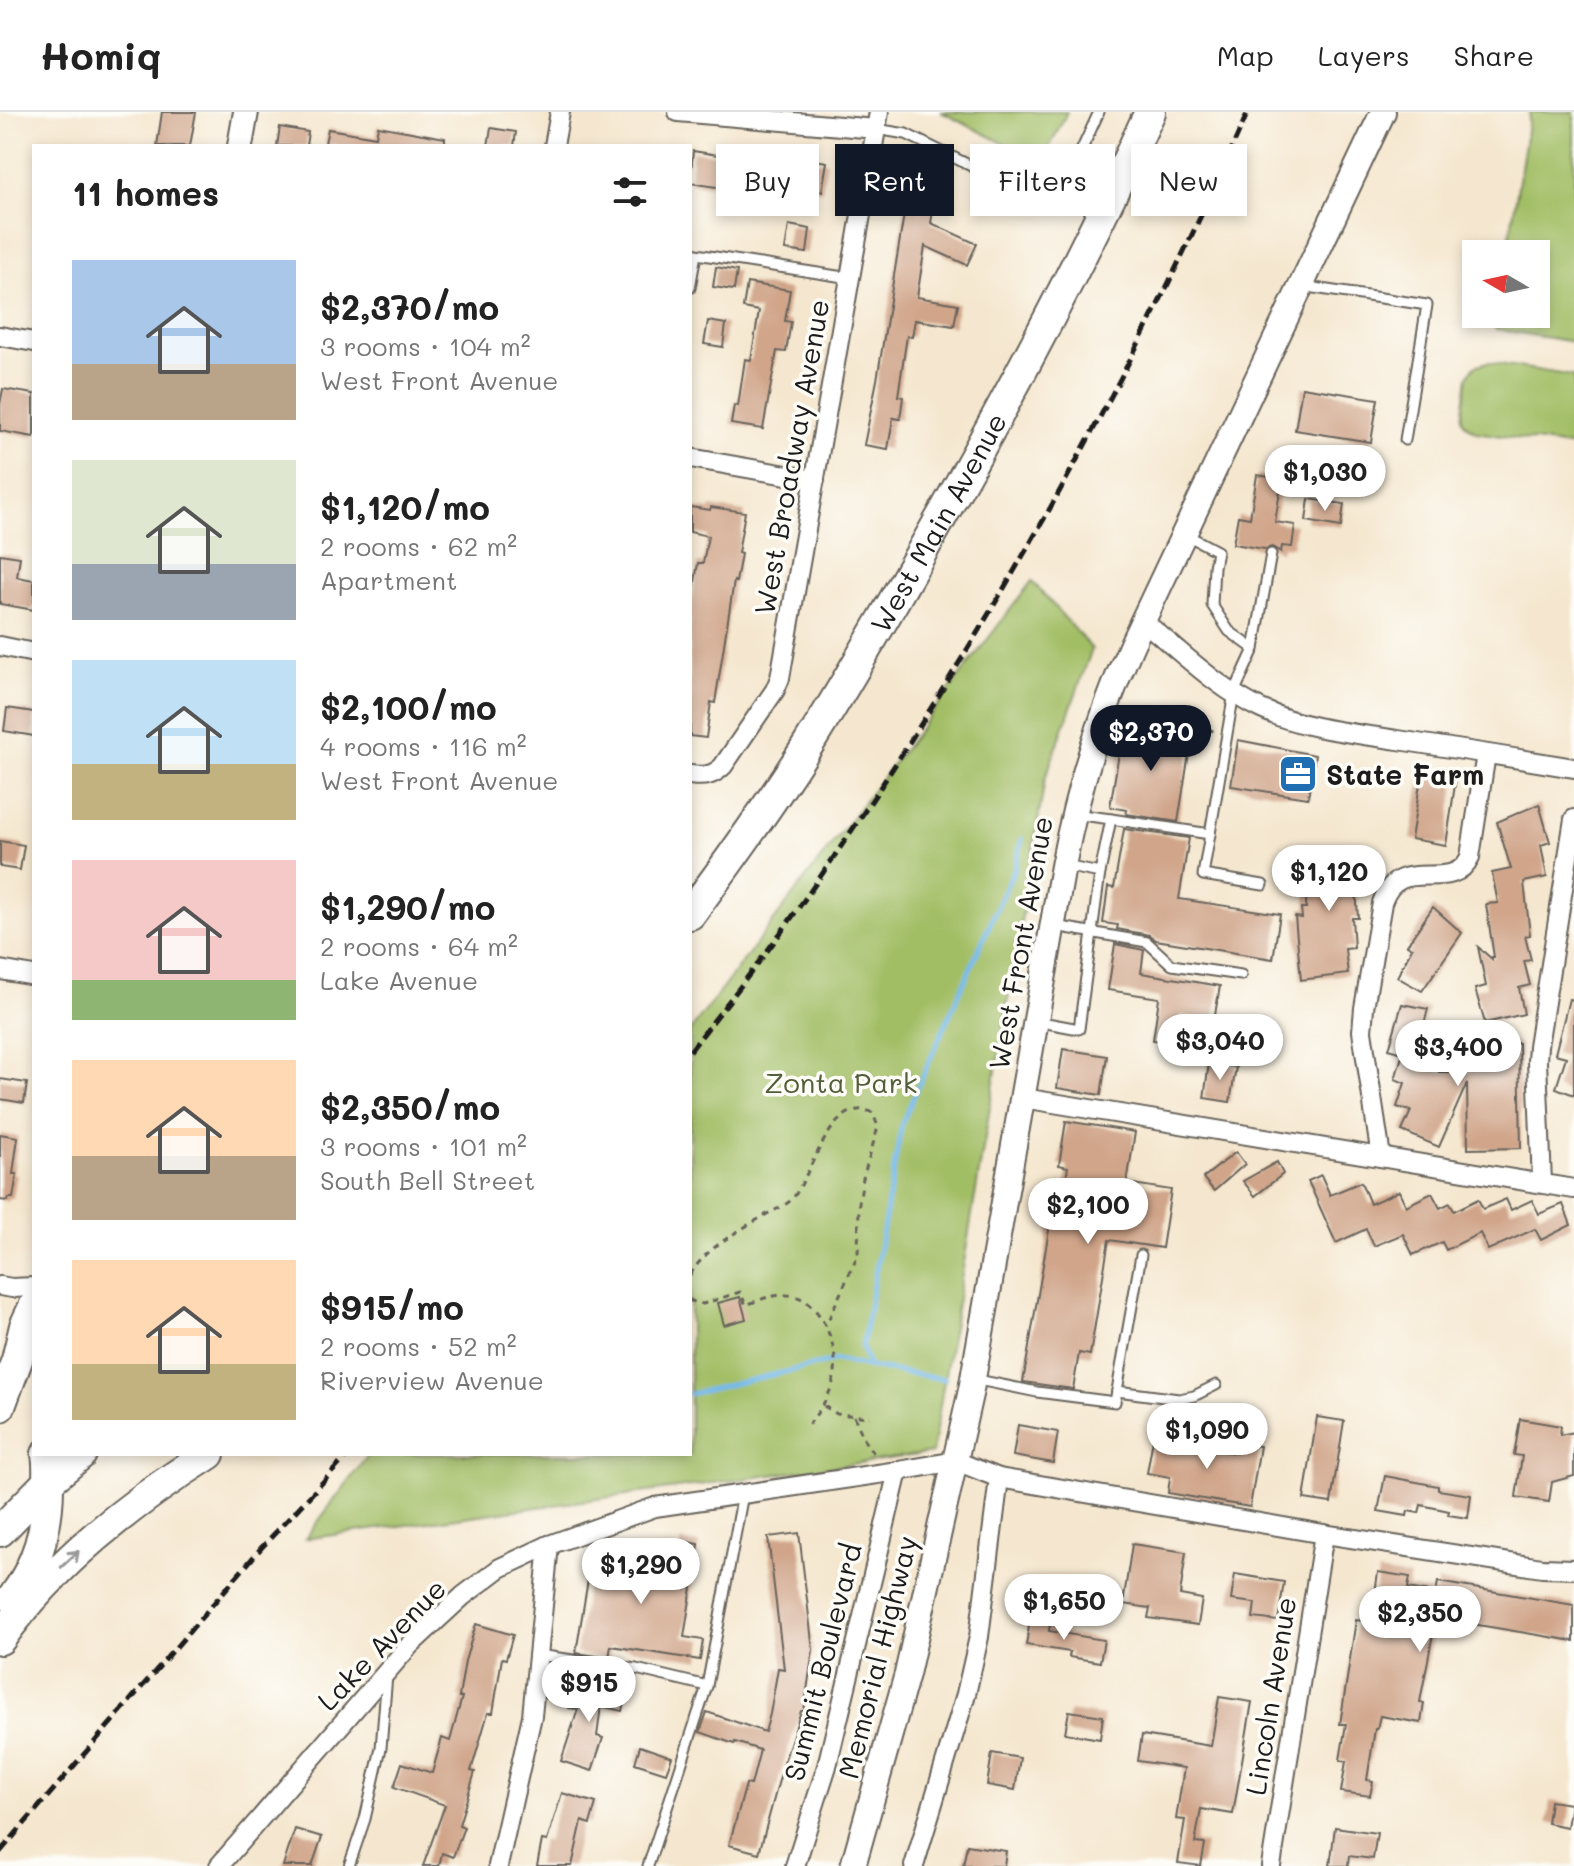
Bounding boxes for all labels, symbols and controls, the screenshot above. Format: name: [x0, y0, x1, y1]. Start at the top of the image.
text: Homiq: [40, 30, 161, 80]
text: Map: [1217, 37, 1274, 73]
text: Layers: [1318, 37, 1410, 73]
text: Share: [1454, 37, 1534, 73]
chip: Buy: [716, 144, 819, 216]
chip: Rent: [835, 144, 954, 216]
chip: Filters: [970, 144, 1115, 216]
chip: New: [1131, 144, 1247, 216]
text: 11 homes: [72, 170, 219, 215]
icon: filters: [608, 170, 652, 214]
north arrow: [1462, 240, 1550, 328]
map controls: [1462, 240, 1550, 328]
text: $2,370/mo: [320, 284, 499, 329]
icon: home: [136, 292, 232, 388]
street label: West Broadway Avenue: [746, 296, 836, 618]
text: 3 rooms · 104 m²: [320, 329, 531, 363]
text: West Front Avenue: [320, 363, 558, 397]
street label: West Main Avenue: [862, 406, 1014, 639]
pin: $1,030: [1260, 445, 1390, 513]
text: $1,030: [1283, 454, 1367, 488]
text: $1,120/mo: [320, 484, 490, 529]
icon: home: [136, 492, 232, 588]
text: 2 rooms · 62 m²: [320, 529, 517, 563]
text: Apartment: [320, 563, 457, 597]
text: $2,100/mo: [320, 684, 497, 729]
icon: home: [136, 692, 232, 788]
pin: $2,370: [1086, 705, 1216, 773]
text: $2,370: [1108, 714, 1194, 748]
text: 4 rooms · 116 m²: [320, 729, 527, 763]
office icon: State Farm: [1277, 753, 1319, 795]
place label: State Farm: [1326, 756, 1484, 792]
text: West Front Avenue: [320, 763, 558, 797]
street label: West Front Avenue: [980, 813, 1060, 1073]
pin: $1,120: [1264, 845, 1394, 913]
text: $1,120: [1290, 854, 1368, 888]
text: $1,290/mo: [320, 884, 495, 929]
icon: home: [136, 892, 232, 988]
text: 2 rooms · 64 m²: [320, 929, 518, 963]
text: Lake Avenue: [320, 963, 478, 997]
pin: $3,040: [1155, 1014, 1285, 1082]
pin: $3,400: [1393, 1020, 1523, 1088]
text: $3,040: [1175, 1023, 1265, 1057]
text: $3,400: [1413, 1029, 1503, 1063]
park label: Zonta Park: [764, 1064, 918, 1100]
text: $2,350/mo: [320, 1084, 500, 1129]
icon: home: [136, 1092, 232, 1188]
text: 3 rooms · 101 m²: [320, 1129, 527, 1163]
text: South Bell Street: [320, 1163, 535, 1197]
pin: $2,100: [1023, 1178, 1153, 1246]
text: $2,100: [1046, 1187, 1130, 1221]
text: $915/mo: [320, 1284, 464, 1329]
icon: home: [136, 1292, 232, 1388]
text: 2 rooms · 52 m²: [320, 1329, 517, 1363]
text: Riverview Avenue: [320, 1363, 544, 1397]
pin: $1,090: [1142, 1403, 1272, 1471]
text: $1,090: [1165, 1412, 1249, 1446]
street label: Memorial Highway: [829, 1532, 925, 1782]
pin: $1,290: [576, 1538, 706, 1606]
street label: Summit Boulevard: [775, 1540, 869, 1784]
text: $1,290: [600, 1547, 682, 1581]
one-way arrow: [60, 1550, 80, 1569]
street label: Lake Avenue: [309, 1570, 453, 1718]
pin: $1,650: [999, 1574, 1129, 1642]
text: $1,650: [1022, 1583, 1106, 1617]
pin: $2,350: [1355, 1586, 1485, 1654]
street label: Lincoln Avenue: [1237, 1594, 1303, 1798]
text: $2,350: [1377, 1595, 1463, 1629]
pin: $915: [542, 1656, 636, 1724]
text: $915: [560, 1665, 618, 1699]

